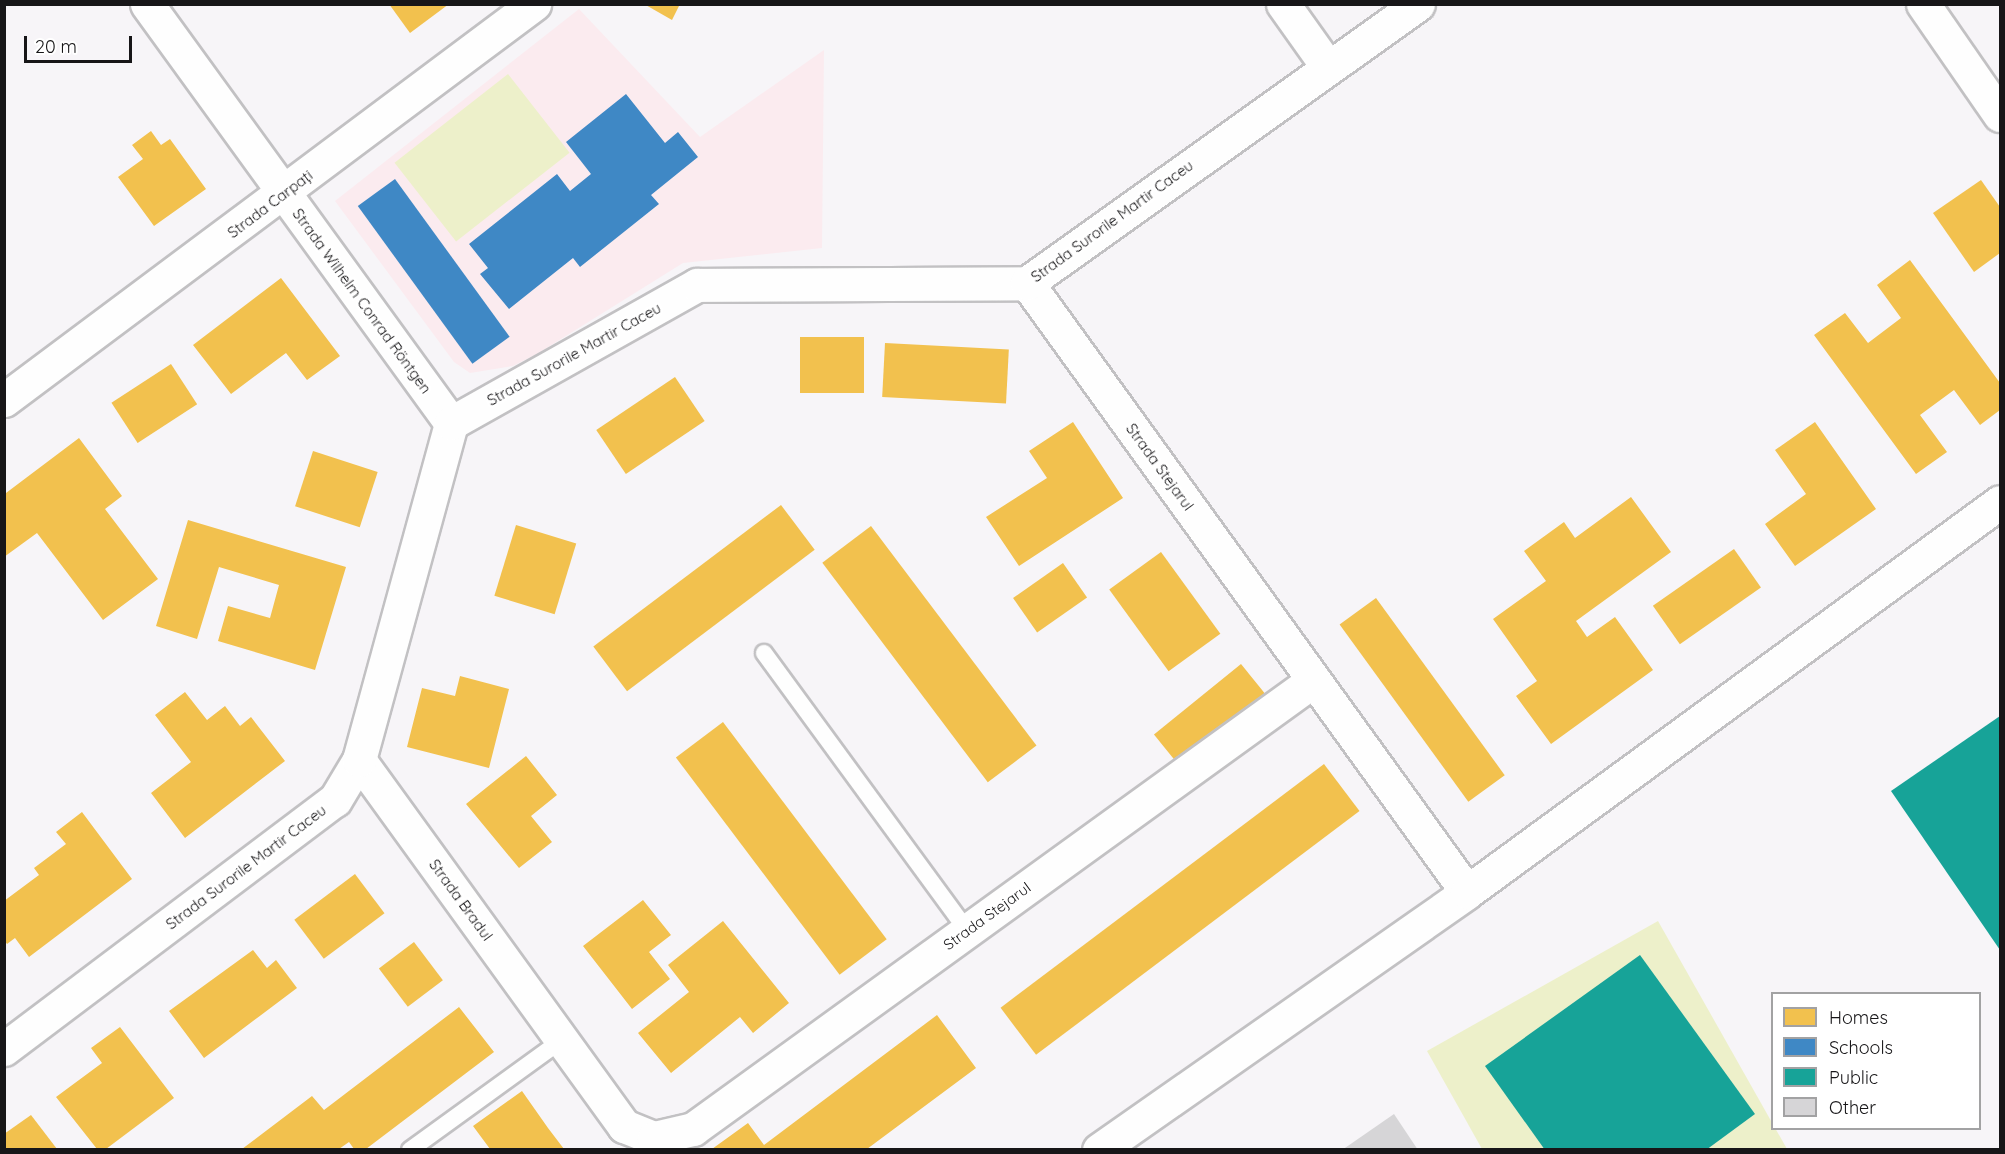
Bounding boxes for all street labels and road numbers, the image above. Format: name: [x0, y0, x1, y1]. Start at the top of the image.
street label: Strada Surorile Martir Caceu: [1027, 156, 1197, 286]
street label: Strada Carpați: [224, 166, 316, 242]
street label: Strada Wilhelm Conrad Röntgen: [289, 205, 435, 397]
street label: Strada Surorile Martir Caceu: [484, 299, 664, 409]
street label: Strada Stejarul: [1122, 420, 1198, 514]
street label: Strada Surorile Martir Caceu: [162, 801, 330, 933]
street label: Strada Bradul: [425, 856, 497, 944]
street label: Strada Stejarul: [940, 878, 1034, 954]

